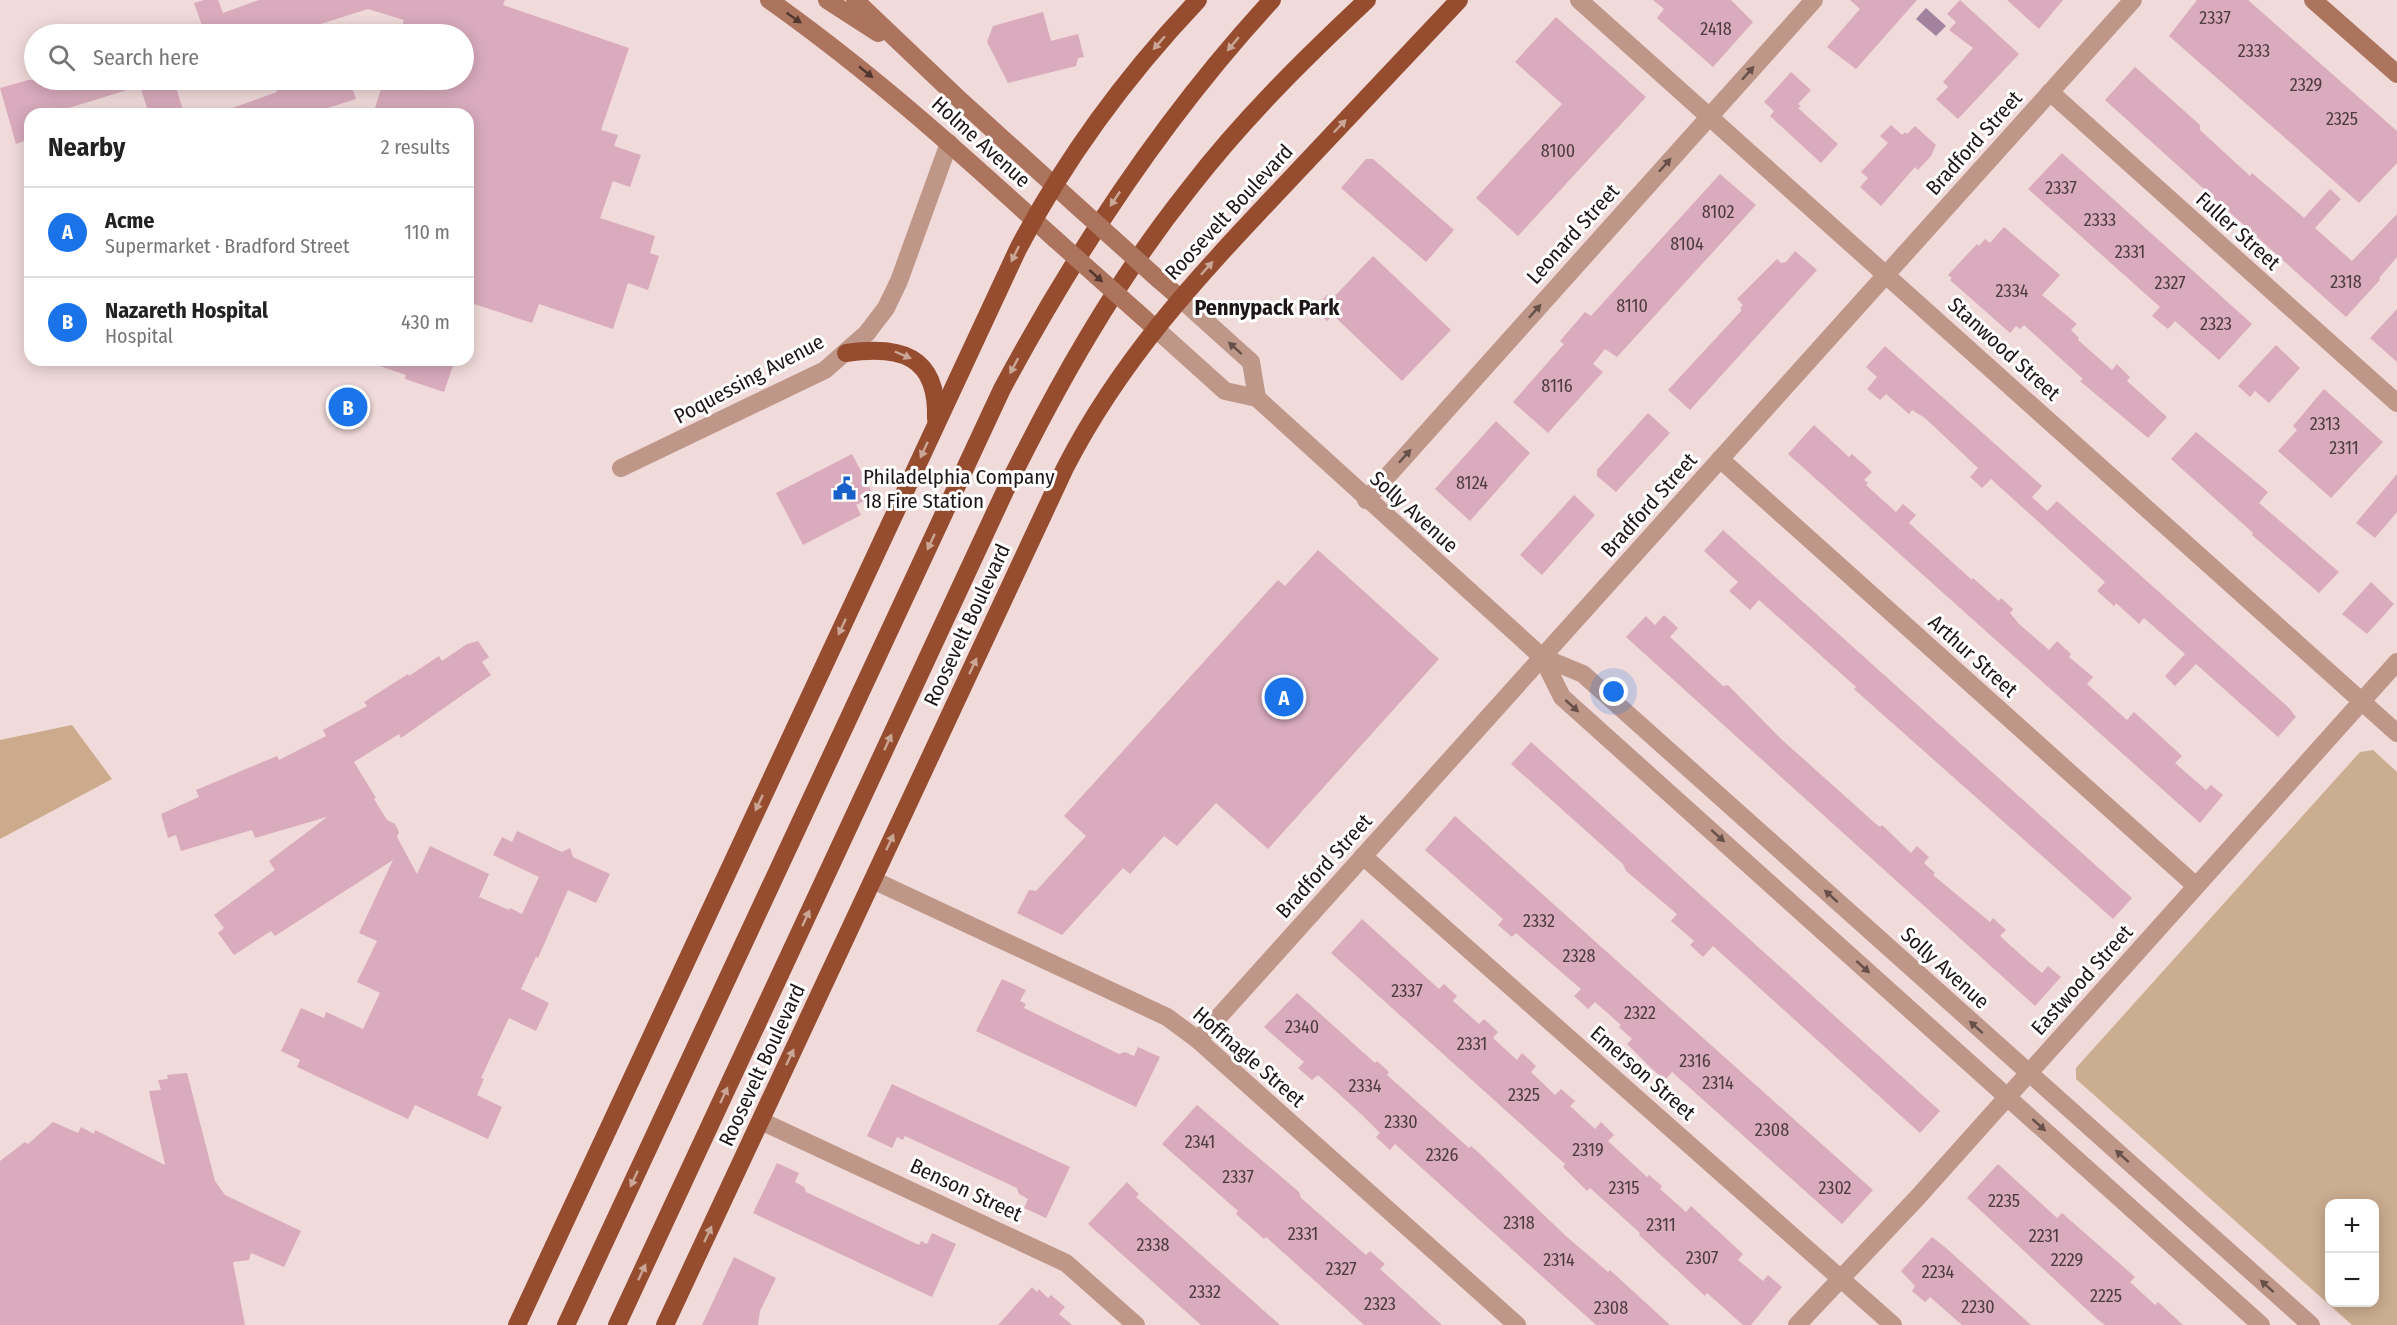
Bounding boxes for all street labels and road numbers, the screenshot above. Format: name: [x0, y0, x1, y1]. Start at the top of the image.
street label: Bradford Street: [1920, 85, 2028, 201]
street label: Holme Avenue: [926, 91, 1036, 193]
street label: Roosevelt Boulevard: [1159, 139, 1299, 285]
street label: Leonard Street: [1521, 178, 1625, 290]
street label: Fuller Street: [2190, 186, 2286, 276]
street label: Stanwood Street: [1942, 292, 2066, 406]
street label: Poquessing Avenue: [670, 329, 828, 429]
street label: Bradford Street: [1595, 447, 1703, 563]
street label: Solly Avenue: [1365, 466, 1463, 558]
street label: Roosevelt Boulevard: [918, 540, 1016, 710]
street label: Arthur Street: [1923, 609, 2023, 703]
street label: Bradford Street: [1270, 808, 1378, 924]
street label: Eastwood Street: [2026, 919, 2138, 1040]
street label: Solly Avenue: [1896, 922, 1994, 1014]
street label: Roosevelt Boulevard: [713, 980, 811, 1150]
street label: Hoffnagle Street: [1188, 1001, 1310, 1113]
street label: Emerson Street: [1585, 1020, 1701, 1126]
street label: Benson Street: [906, 1153, 1026, 1227]

